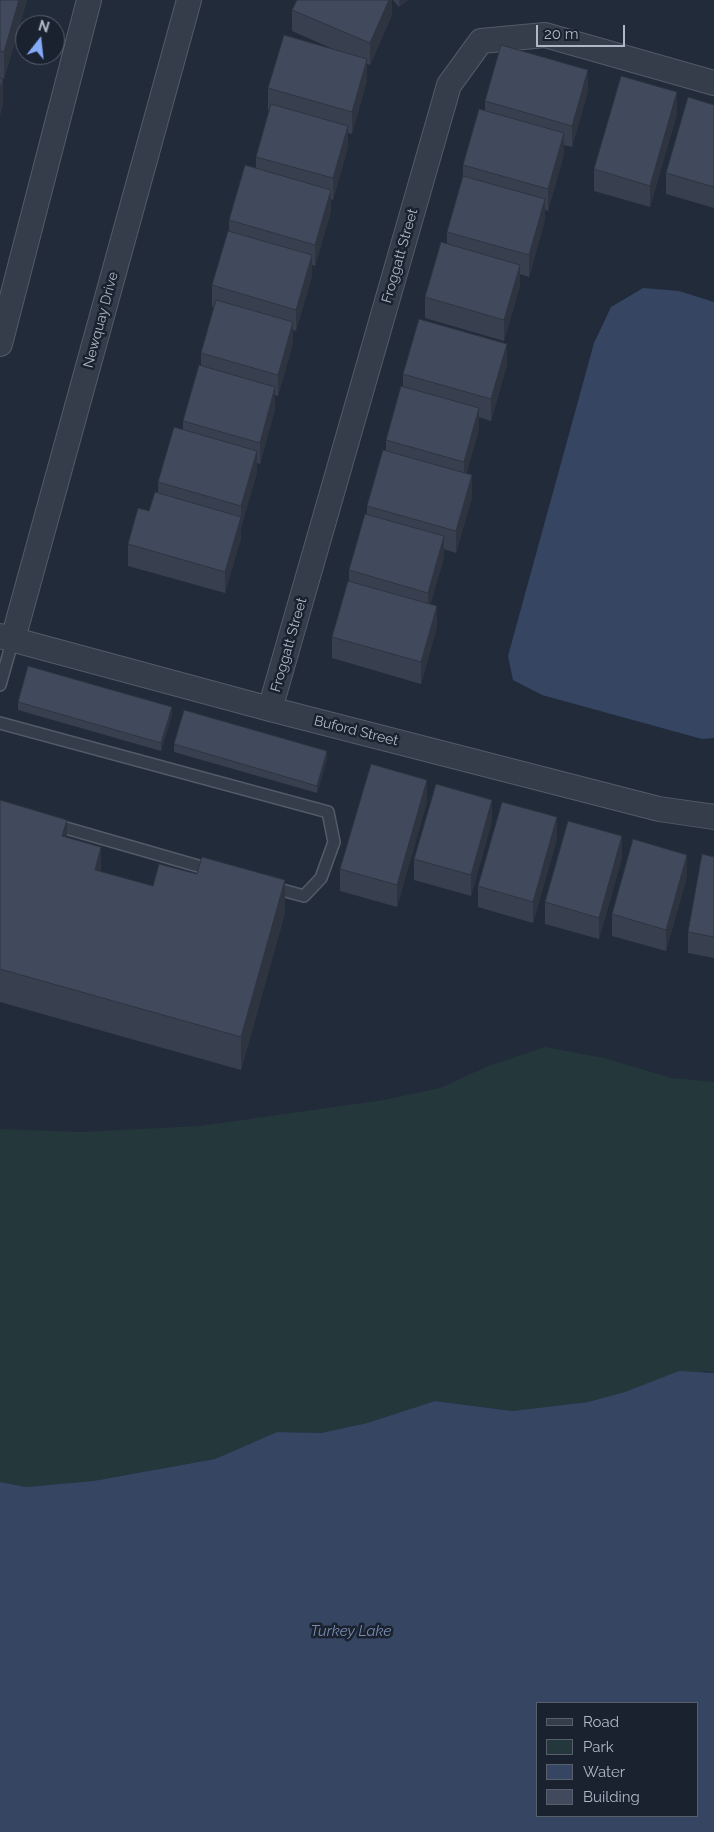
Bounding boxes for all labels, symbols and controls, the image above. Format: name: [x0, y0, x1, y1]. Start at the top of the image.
north arrow: [15, 15, 65, 65]
scale bar: [539, 15, 628, 47]
text: N: [37, 17, 51, 36]
text: 20 m: [544, 25, 579, 43]
street label: Froggatt Street: [379, 207, 421, 305]
street label: Newquay Drive: [80, 270, 122, 370]
street label: Froggatt Street: [268, 596, 310, 694]
street label: Buford Street: [312, 712, 400, 750]
water label: Turkey Lake: [310, 1622, 392, 1640]
legend: [536, 1702, 699, 1817]
text: Road: [583, 1713, 619, 1731]
text: Park: [583, 1738, 614, 1756]
text: Water: [583, 1763, 625, 1781]
text: Building: [583, 1788, 640, 1806]

